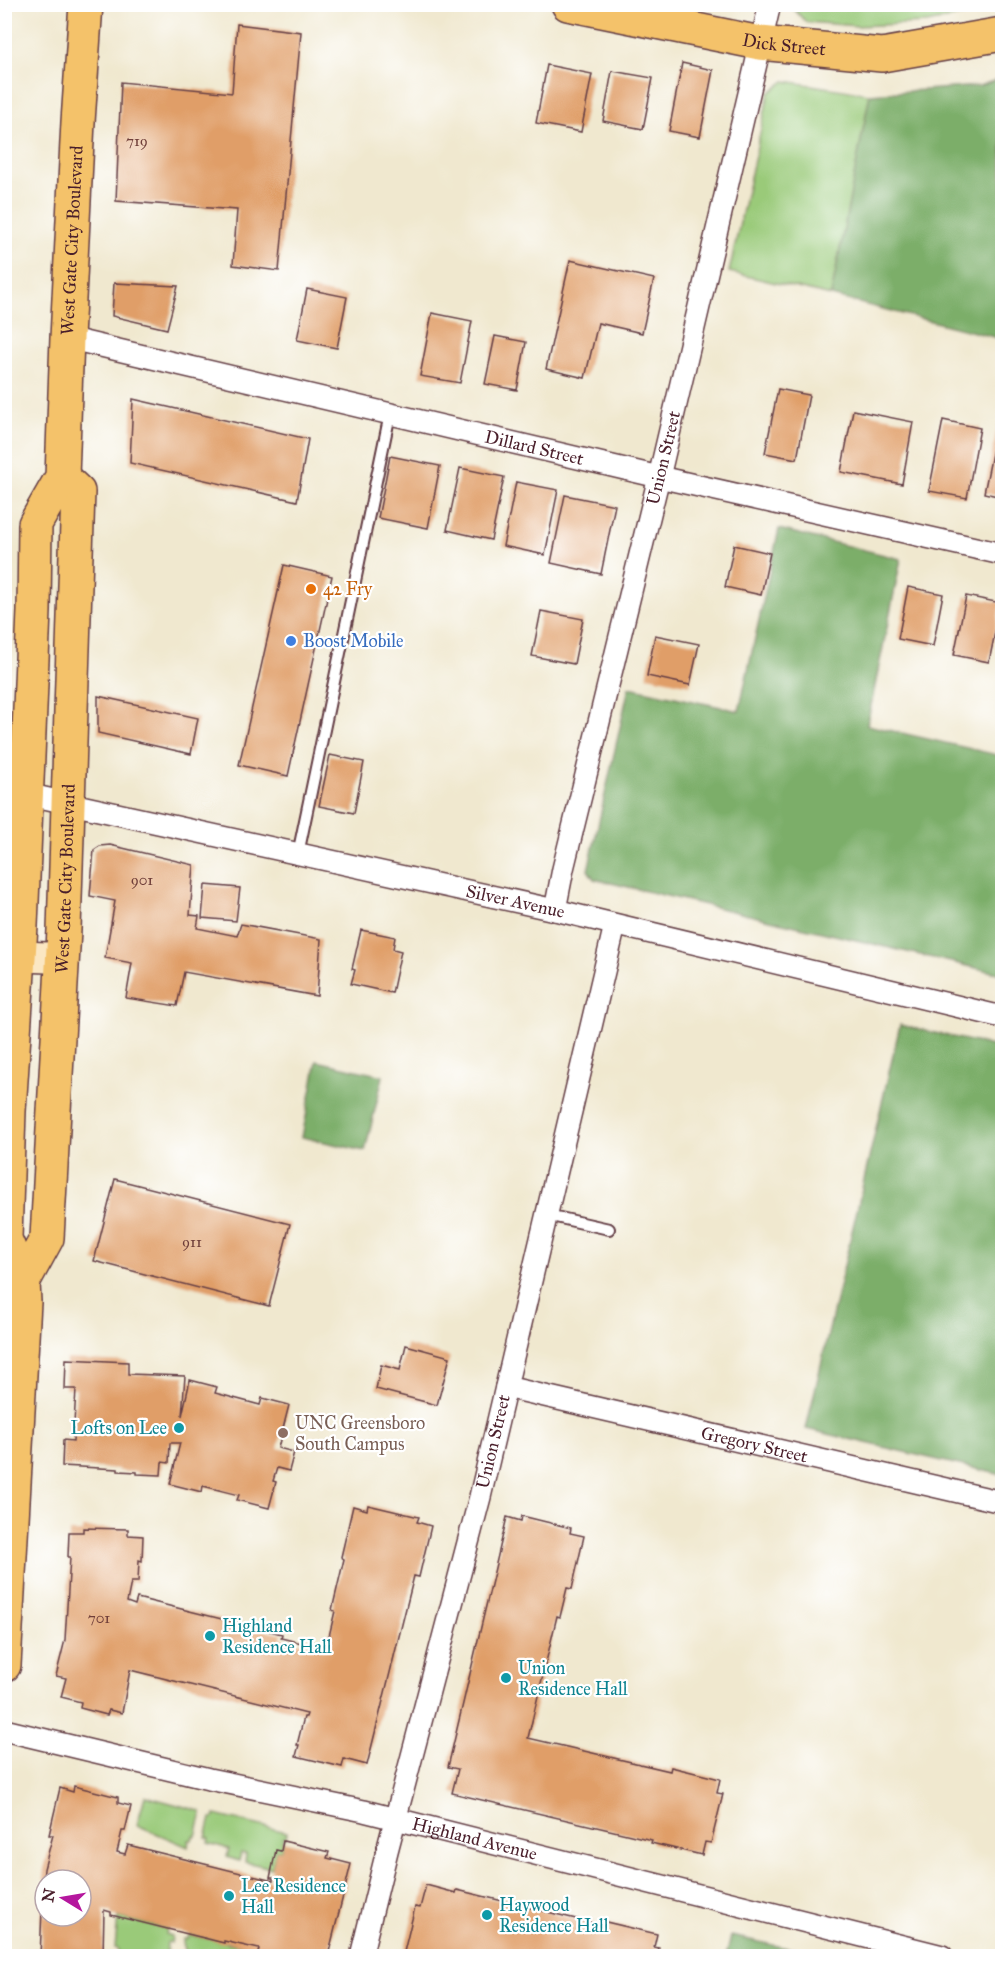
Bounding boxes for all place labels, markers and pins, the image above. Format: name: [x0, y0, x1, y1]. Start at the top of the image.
place label: 42 Fry: [323, 578, 373, 600]
marker: 42 Fry: [304, 582, 318, 596]
place label: Boost Mobile: [303, 630, 404, 652]
marker: Boost Mobile: [284, 634, 298, 648]
place label: UNC Greensboro South Campus: [295, 1412, 425, 1455]
place label: Lofts on Lee: [71, 1417, 167, 1439]
marker: Lofts on Lee: [172, 1421, 186, 1435]
marker: UNC Greensboro South Campus: [276, 1426, 290, 1440]
place label: Highland Residence Hall: [222, 1615, 332, 1658]
marker: Highland Residence Hall: [203, 1629, 217, 1643]
place label: Union Residence Hall: [518, 1657, 628, 1700]
marker: Union Residence Hall: [499, 1671, 513, 1685]
place label: Lee Residence Hall: [241, 1875, 346, 1918]
marker: Lee Residence Hall: [222, 1889, 236, 1903]
place label: Haywood Residence Hall: [499, 1894, 609, 1937]
marker: Haywood Residence Hall: [480, 1908, 494, 1922]

